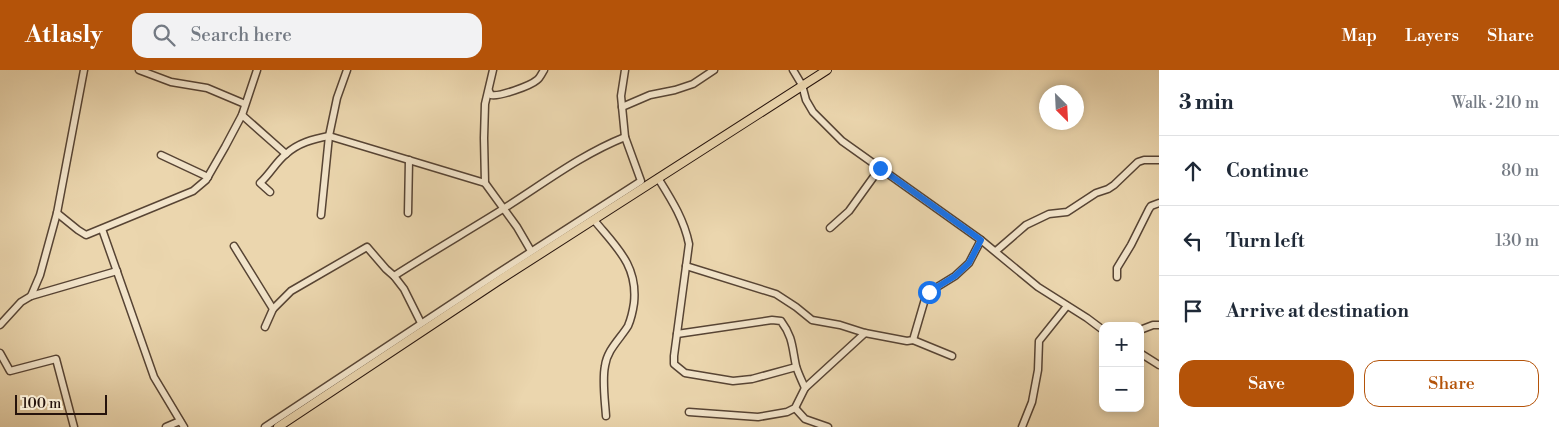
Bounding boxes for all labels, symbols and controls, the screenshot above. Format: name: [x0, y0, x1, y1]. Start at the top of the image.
search box: [132, 13, 482, 58]
text: Atlasly: [25, 20, 102, 50]
icon: search: [150, 21, 178, 49]
text: Search here: [190, 23, 292, 47]
text: Map: [1342, 24, 1377, 47]
text: Layers: [1405, 24, 1459, 47]
text: Share: [1487, 24, 1534, 47]
north arrow: [1039, 85, 1084, 130]
text: 3 min: [1179, 90, 1234, 116]
text: Walk · 210 m: [1451, 93, 1539, 113]
route end: [869, 157, 892, 180]
icon: ahead: [1179, 157, 1207, 185]
text: Continue: [1226, 159, 1309, 183]
text: 80 m: [1501, 161, 1539, 181]
icon: left: [1179, 227, 1207, 255]
text: Turn left: [1226, 229, 1305, 253]
text: 130 m: [1495, 231, 1539, 251]
route start: [918, 281, 941, 304]
icon: arrive: [1179, 297, 1207, 325]
text: Arrive at destination: [1226, 299, 1409, 323]
map controls: [1099, 322, 1144, 412]
button: +: [1099, 322, 1144, 367]
button: Save: [1179, 360, 1354, 407]
button: Share: [1364, 360, 1539, 407]
button: −: [1099, 367, 1144, 412]
scale bar: [15, 392, 108, 415]
text: 100 m: [22, 395, 61, 413]

